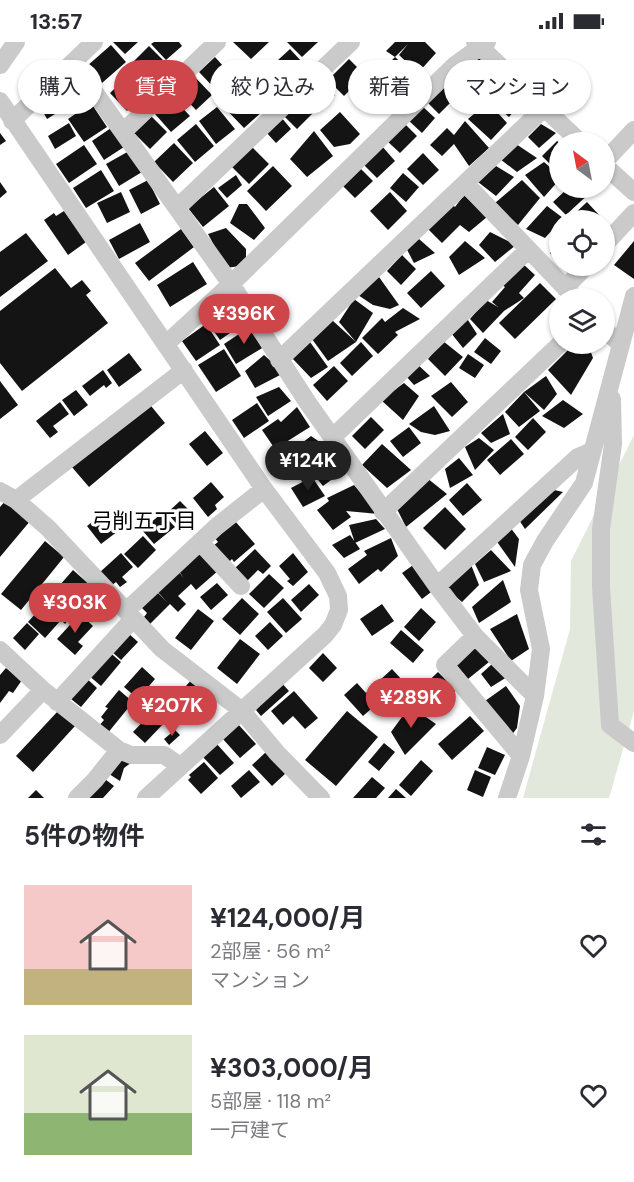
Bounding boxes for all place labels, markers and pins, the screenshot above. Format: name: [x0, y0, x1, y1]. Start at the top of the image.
pin: ¥396K: [202, 294, 286, 345]
pin: ¥124K: [266, 441, 350, 492]
pin: ¥303K: [33, 583, 117, 634]
pin: ¥289K: [369, 678, 453, 729]
pin: ¥207K: [130, 686, 214, 737]

